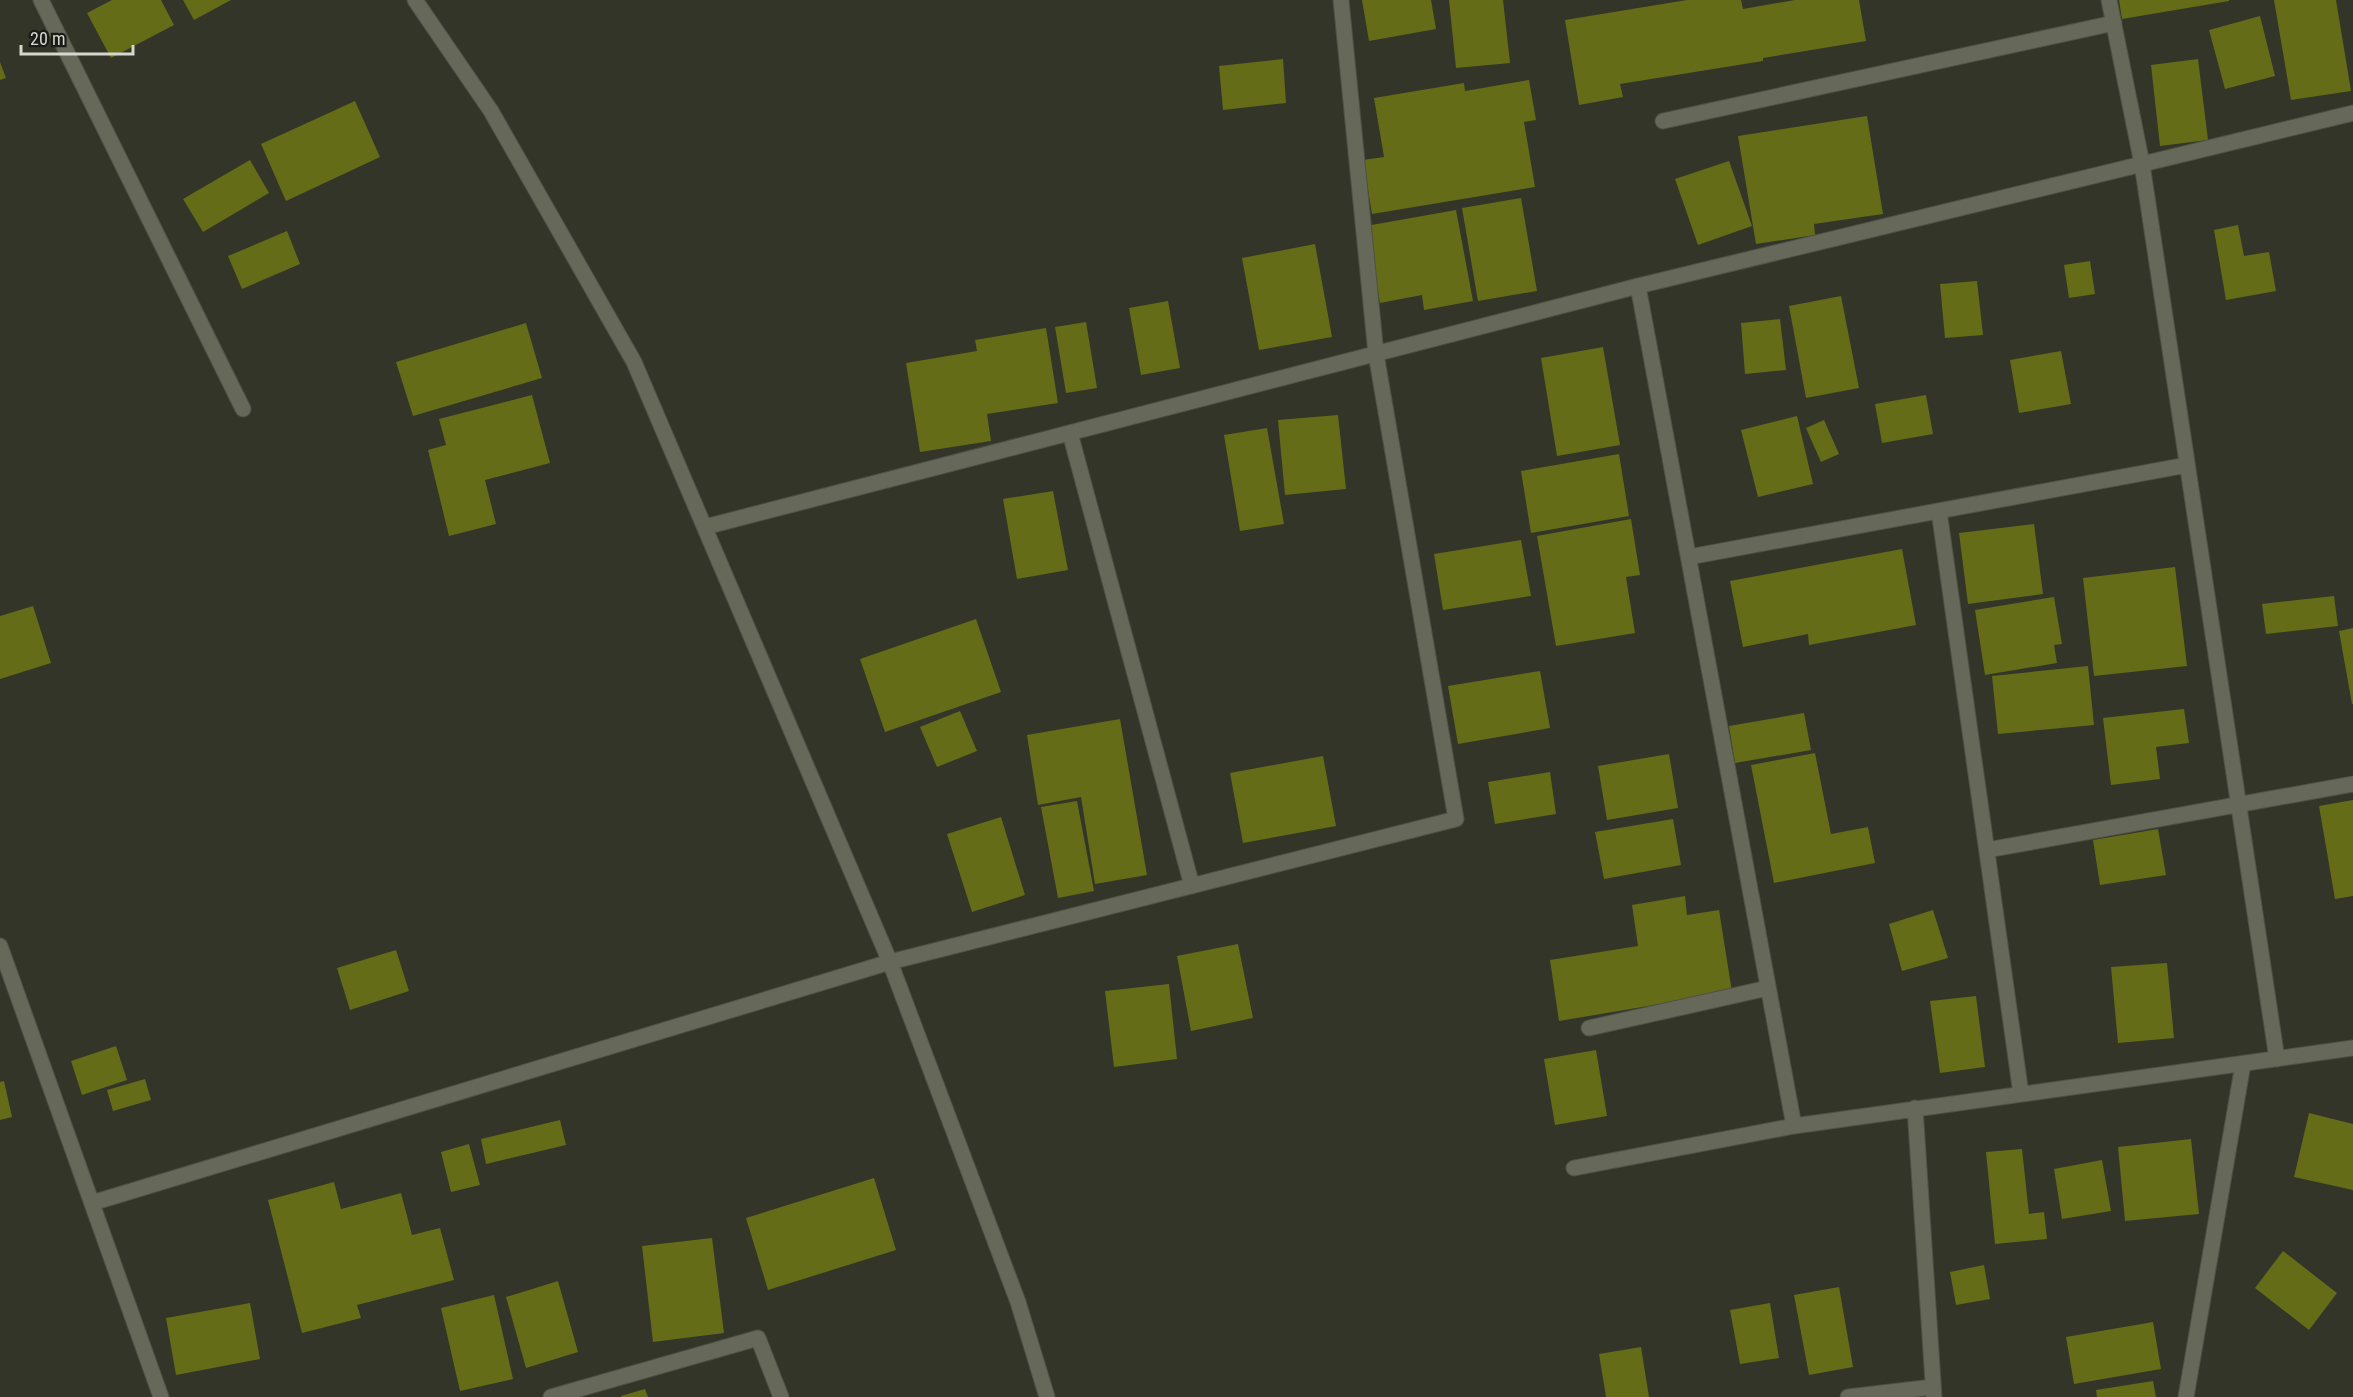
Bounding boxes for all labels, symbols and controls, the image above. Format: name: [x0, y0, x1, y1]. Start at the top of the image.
scale bar: [21, 18, 134, 56]
text: 20 m: [30, 28, 65, 49]

